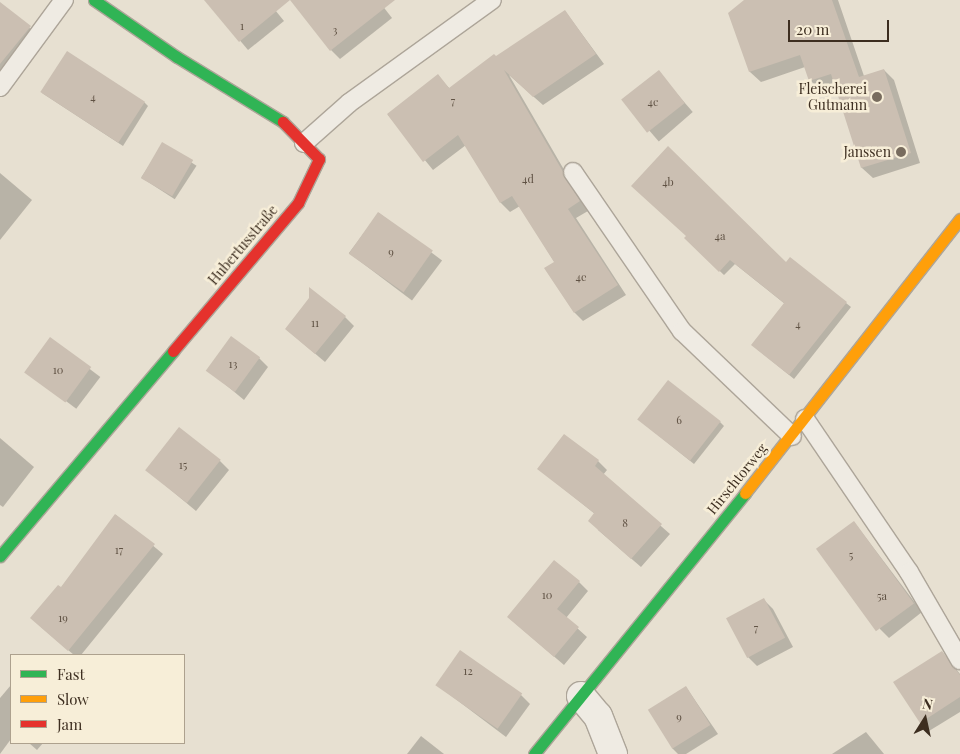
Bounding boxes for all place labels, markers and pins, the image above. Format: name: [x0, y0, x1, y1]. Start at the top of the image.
place label: Fleischerei Gutmann: [799, 81, 867, 114]
marker: Fleischerei Gutmann: [871, 91, 883, 103]
place label: Janssen: [843, 144, 891, 160]
marker: Janssen: [895, 146, 907, 158]

